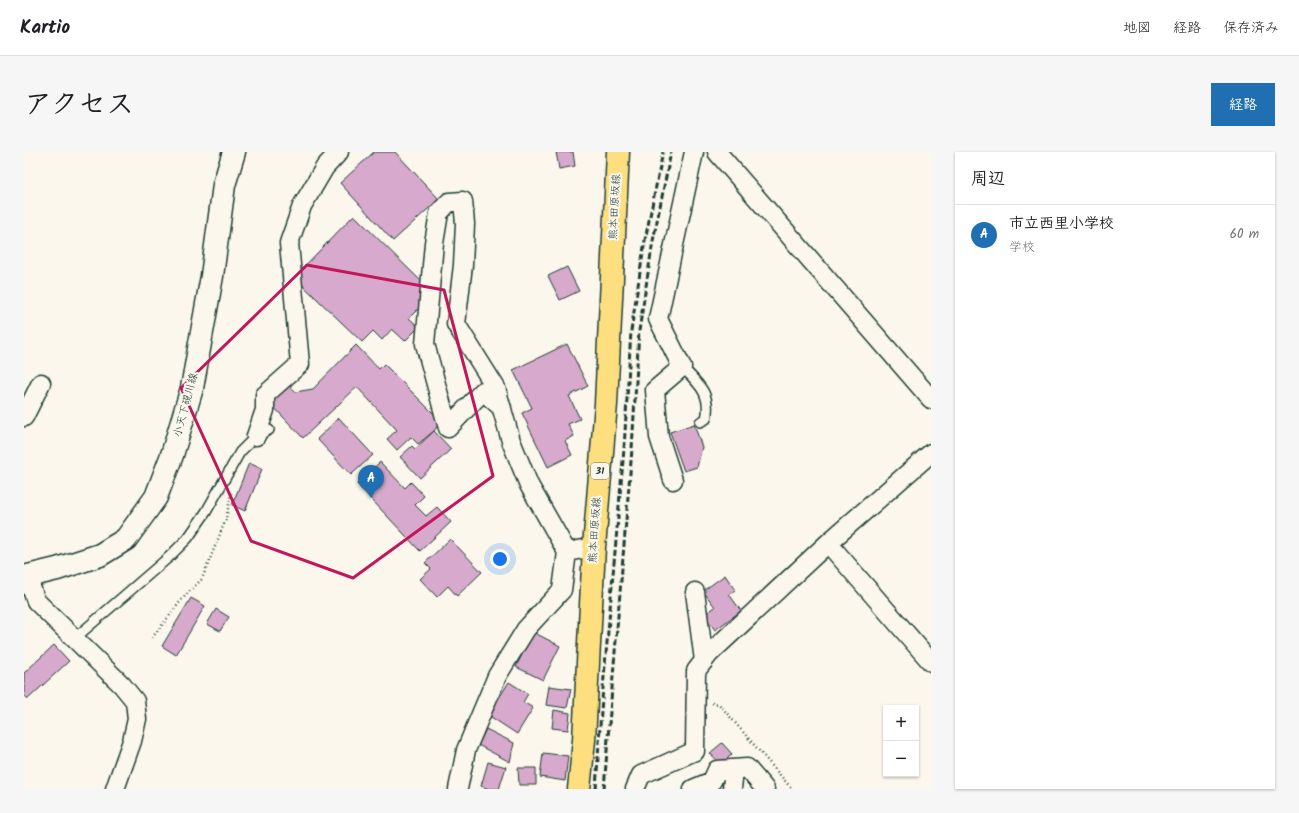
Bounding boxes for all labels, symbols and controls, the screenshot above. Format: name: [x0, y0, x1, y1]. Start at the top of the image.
text: Kartio: [20, 13, 70, 43]
text: 地図: [1123, 17, 1151, 39]
text: 経路: [1173, 17, 1201, 39]
text: 保存済み: [1223, 17, 1279, 39]
text: アクセス: [24, 83, 134, 128]
button: 経路: [1211, 83, 1275, 126]
text: 周辺: [971, 166, 1005, 193]
street label: 熊本田原坂線: [604, 174, 626, 240]
text: 市立西里小学校: [1009, 212, 1114, 236]
text: A: [980, 224, 988, 245]
text: 60 m: [1230, 224, 1259, 245]
text: 学校: [1009, 237, 1035, 258]
street label: 小天下硯川線: [169, 371, 203, 439]
road number: 31: [591, 463, 609, 479]
pin: A: [358, 465, 384, 498]
street label: 熊本田原坂線: [584, 496, 606, 564]
your location: [490, 549, 510, 569]
map controls: [883, 705, 919, 777]
button: +: [883, 705, 919, 741]
button: −: [883, 741, 919, 777]

